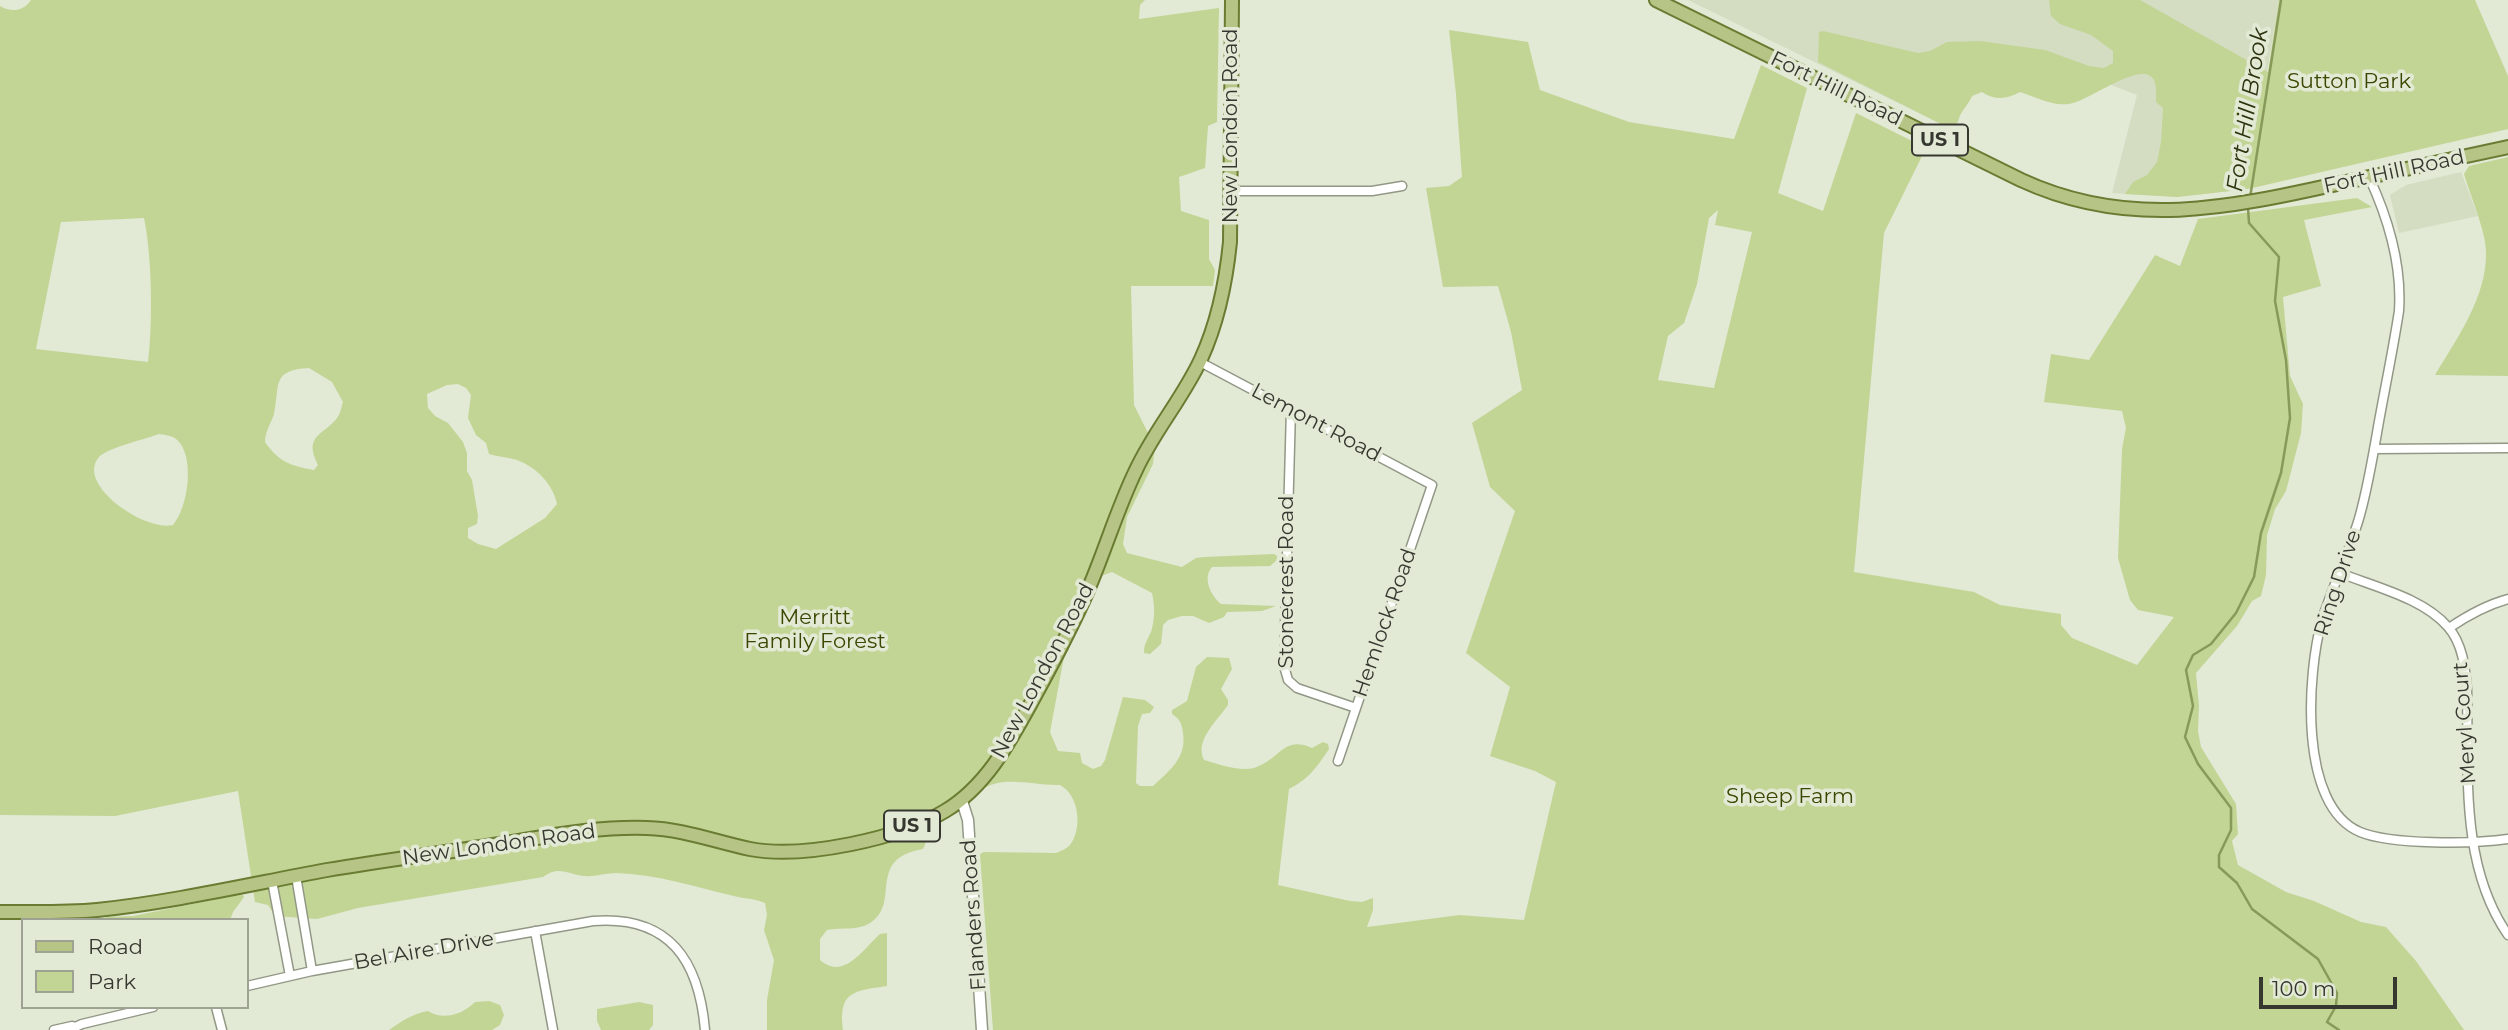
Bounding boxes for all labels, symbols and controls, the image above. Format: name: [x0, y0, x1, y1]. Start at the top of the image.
water label: Fort Hill Brook: [2221, 26, 2275, 194]
street label: New London Road: [1218, 28, 1244, 224]
street label: Fort Hill Road: [1766, 46, 1906, 132]
park label: Sutton Park: [2287, 69, 2411, 95]
road number: US 1: [1912, 124, 1968, 156]
street label: Fort Hill Road: [2321, 145, 2467, 199]
street label: Lemont Road: [1247, 378, 1385, 468]
street label: Stonecrest Road: [1274, 496, 1300, 668]
street label: Ring Drive: [2309, 527, 2367, 639]
street label: Hemlock Road: [1348, 545, 1422, 701]
street label: New London Road: [986, 579, 1100, 763]
park label: Merritt Family Forest: [744, 605, 886, 655]
street label: Meryl Court: [2448, 661, 2482, 785]
park label: Sheep Farm: [1726, 784, 1854, 810]
road number: US 1: [884, 810, 940, 842]
street label: New London Road: [401, 819, 597, 871]
street label: Flanders Road: [956, 839, 992, 991]
legend: [21, 918, 248, 1009]
street label: Bel Aire Drive: [352, 926, 496, 976]
text: Road: [88, 934, 143, 959]
scale bar: [2263, 964, 2401, 1008]
text: Park: [88, 969, 136, 994]
text: 100 m: [2272, 976, 2335, 1001]

